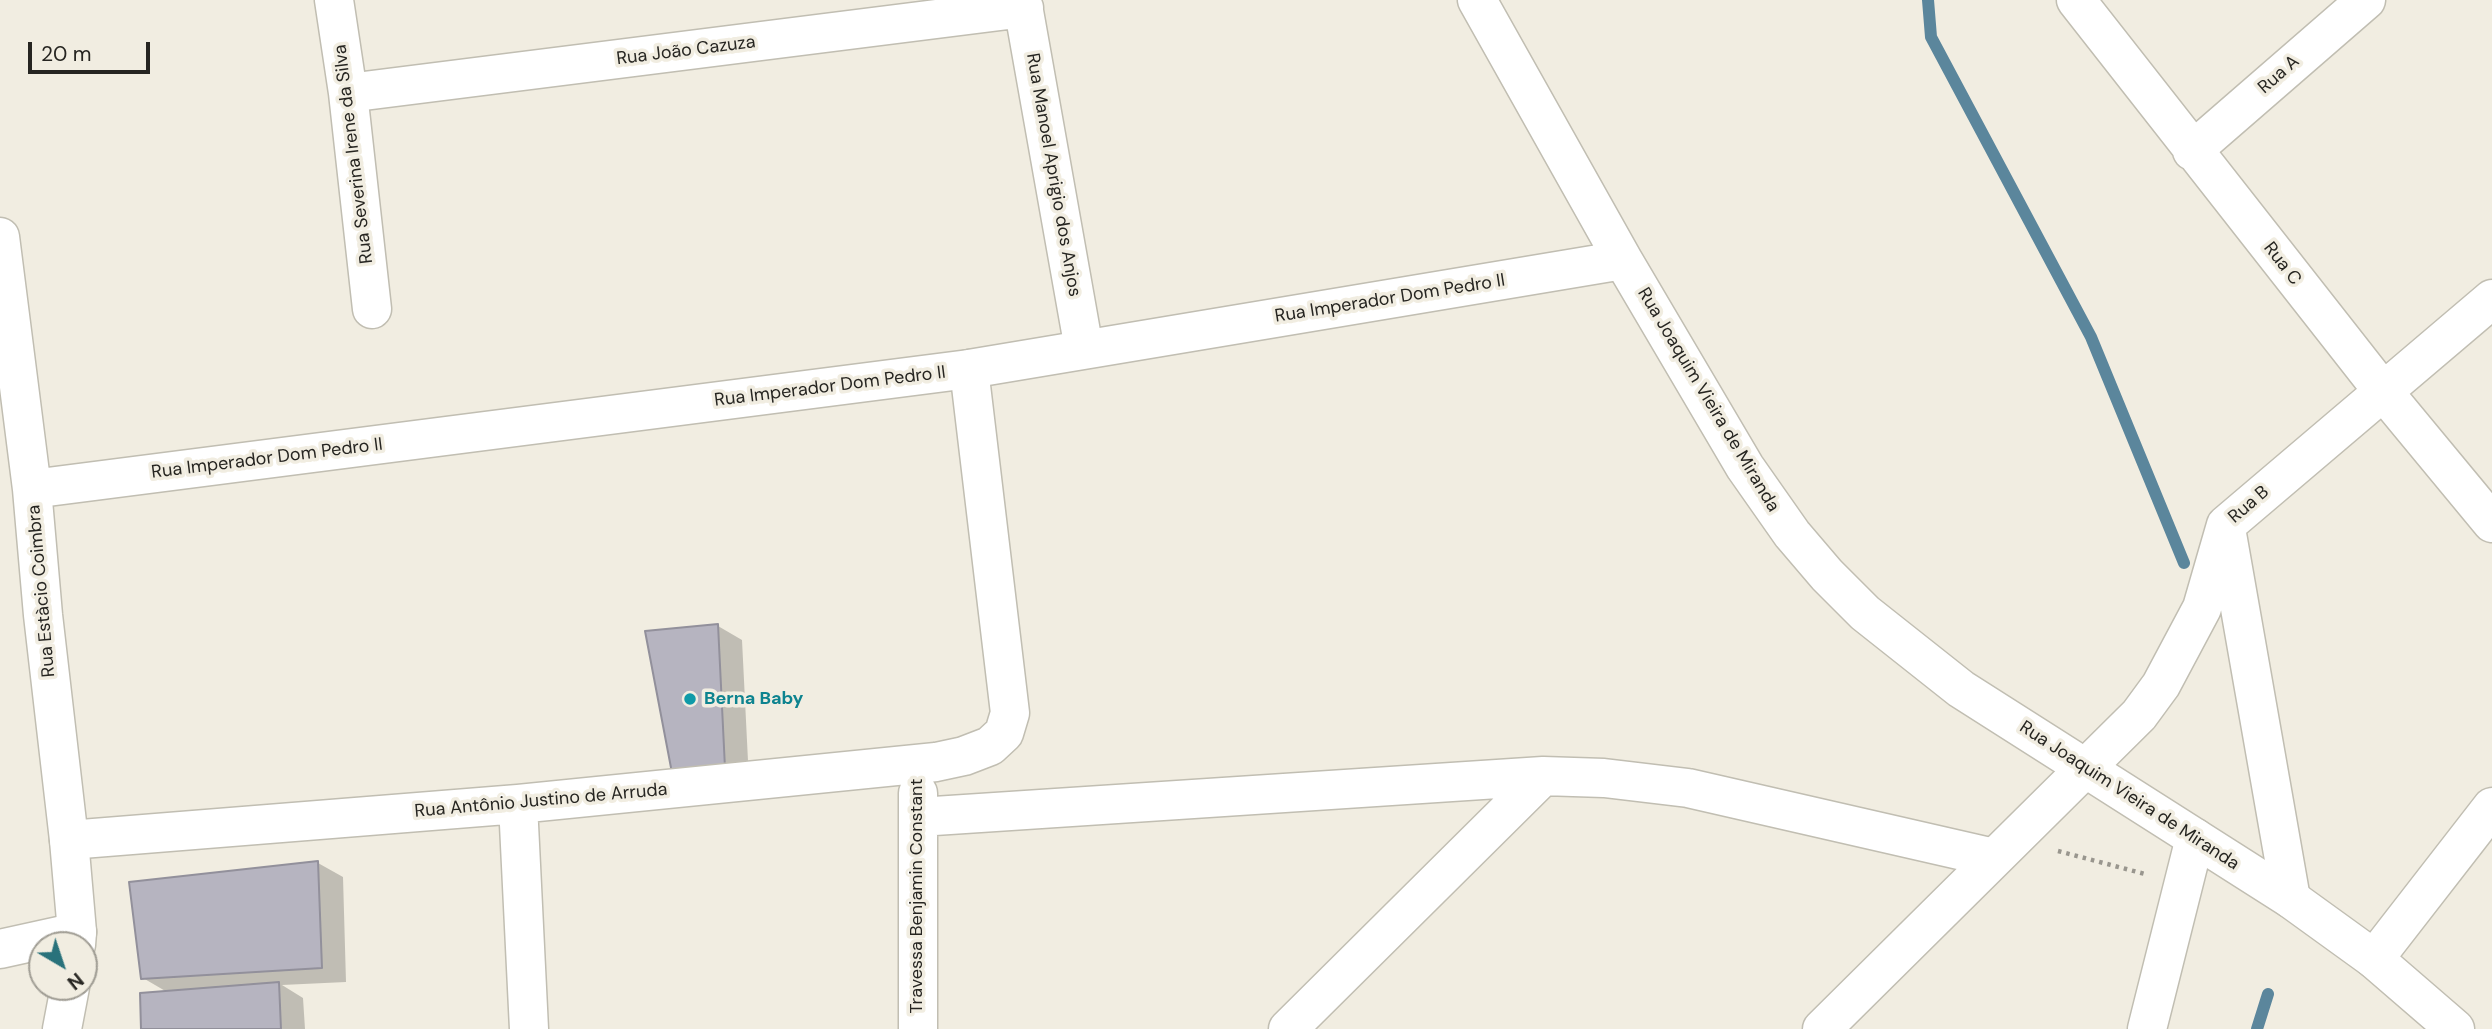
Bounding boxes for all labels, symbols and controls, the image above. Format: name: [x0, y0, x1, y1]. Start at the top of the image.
scale bar: [32, 28, 154, 72]
street label: Rua João Cazuza: [615, 32, 757, 70]
text: 20 m: [41, 40, 92, 68]
street label: Rua Severina Irene da Silva: [330, 43, 378, 265]
street label: Rua A: [2254, 51, 2304, 99]
street label: Rua Manoel Aprigio dos Anjos: [1021, 52, 1085, 298]
street label: Rua C: [2259, 238, 2305, 290]
street label: Rua Imperador Dom Pedro II: [1273, 270, 1507, 328]
street label: Rua Joaquim Vieira de Miranda: [1632, 284, 1784, 516]
street label: Rua Imperador Dom Pedro II: [713, 362, 947, 412]
street label: Rua Imperador Dom Pedro II: [150, 434, 384, 484]
street label: Rua B: [2224, 482, 2274, 528]
street label: Rua Estàcio Coimbra: [24, 504, 60, 678]
place label: Berna Baby: [704, 688, 803, 710]
marker: Berna Baby: [682, 691, 698, 707]
street label: Rua Joaquim Vieira de Miranda: [2015, 717, 2243, 875]
street label: Rua Antônio Justino de Arruda: [414, 779, 668, 823]
street label: Travessa Benjamin Constant: [906, 779, 928, 1013]
north arrow: [28, 931, 98, 1001]
text: N: [62, 967, 89, 995]

